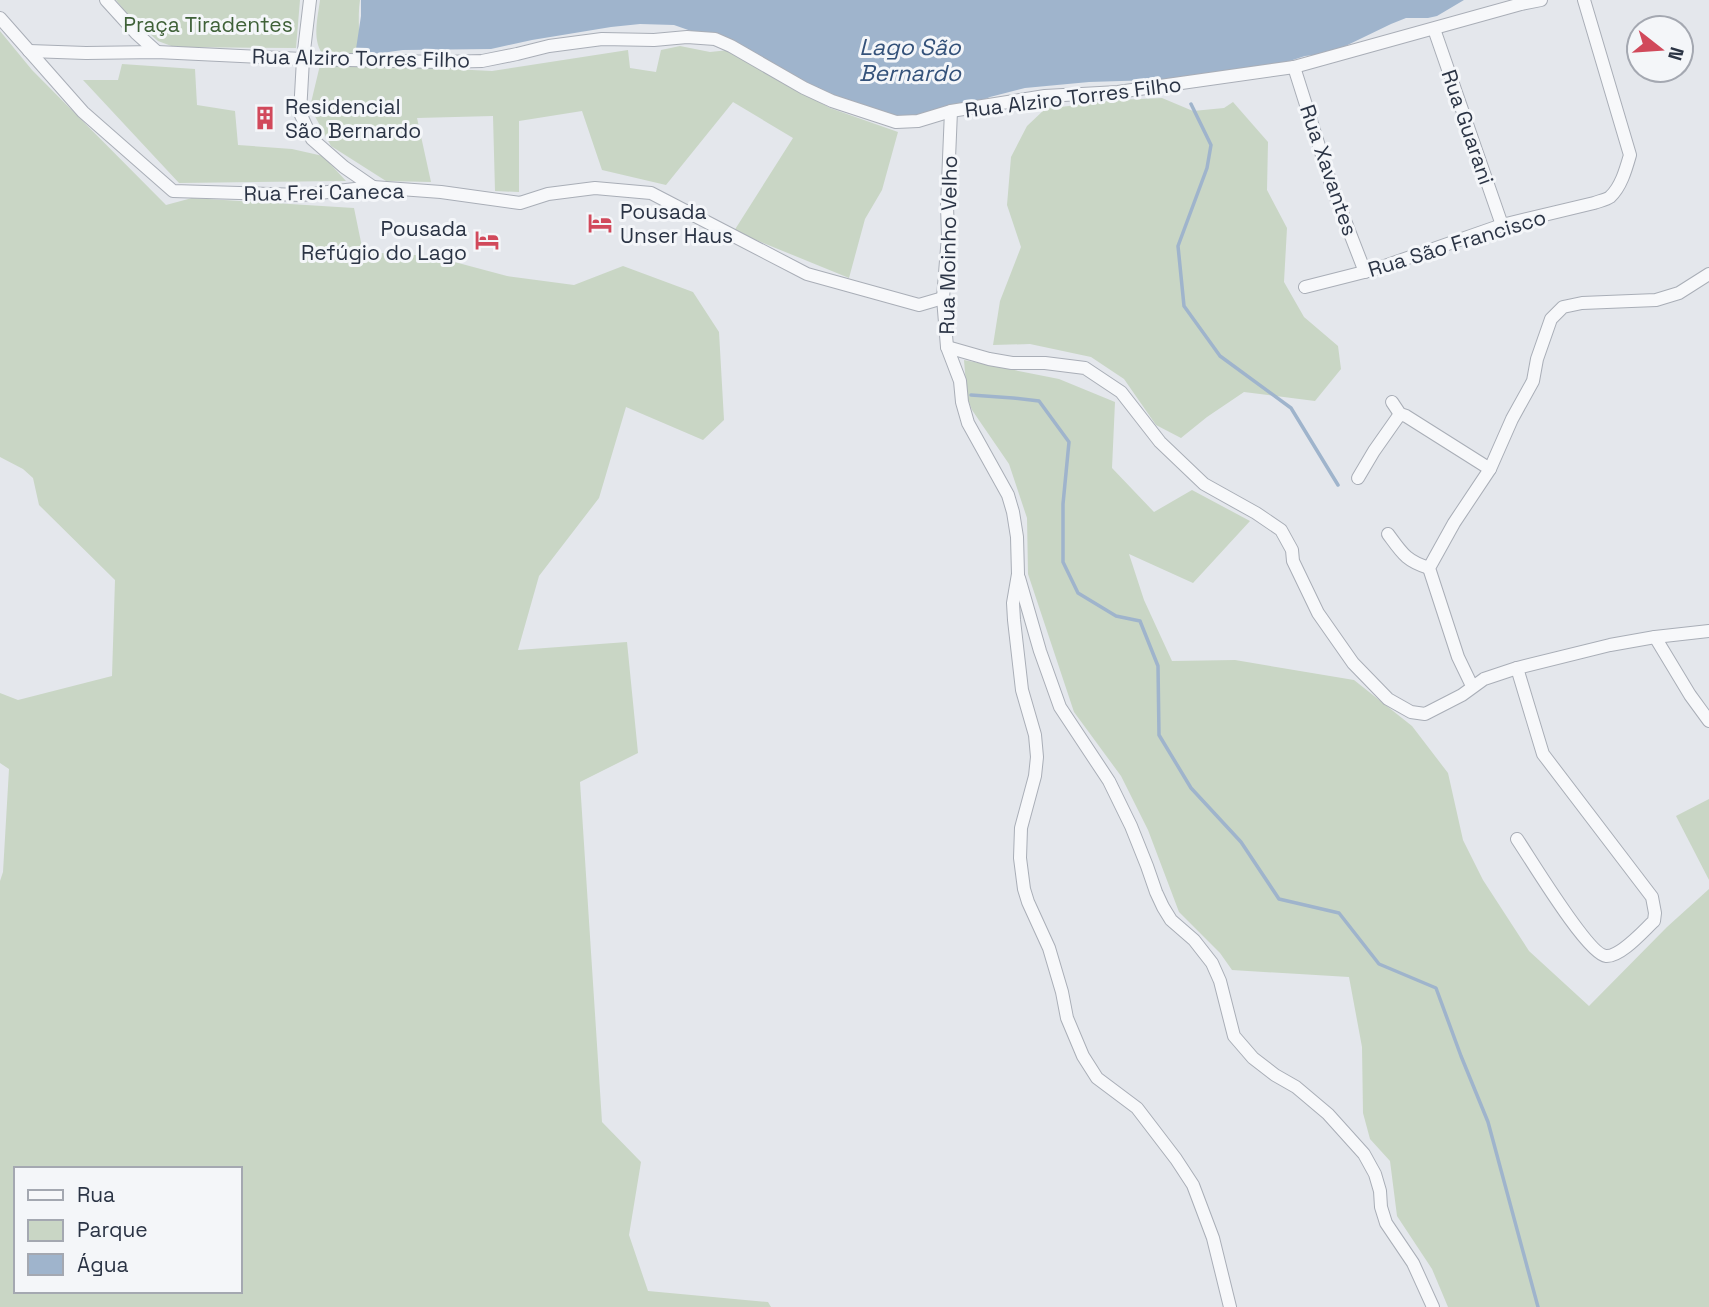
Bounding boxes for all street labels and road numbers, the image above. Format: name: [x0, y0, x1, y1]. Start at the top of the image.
street label: Rua Alziro Torres Filho: [252, 43, 470, 73]
street label: Rua Guarani: [1436, 66, 1500, 188]
street label: Rua Alziro Torres Filho: [963, 70, 1183, 124]
street label: Rua Xavantes: [1294, 101, 1364, 239]
street label: Rua Moinho Velho: [933, 155, 963, 335]
street label: Rua Frei Caneca: [243, 177, 405, 207]
street label: Rua São Francisco: [1365, 203, 1549, 283]

